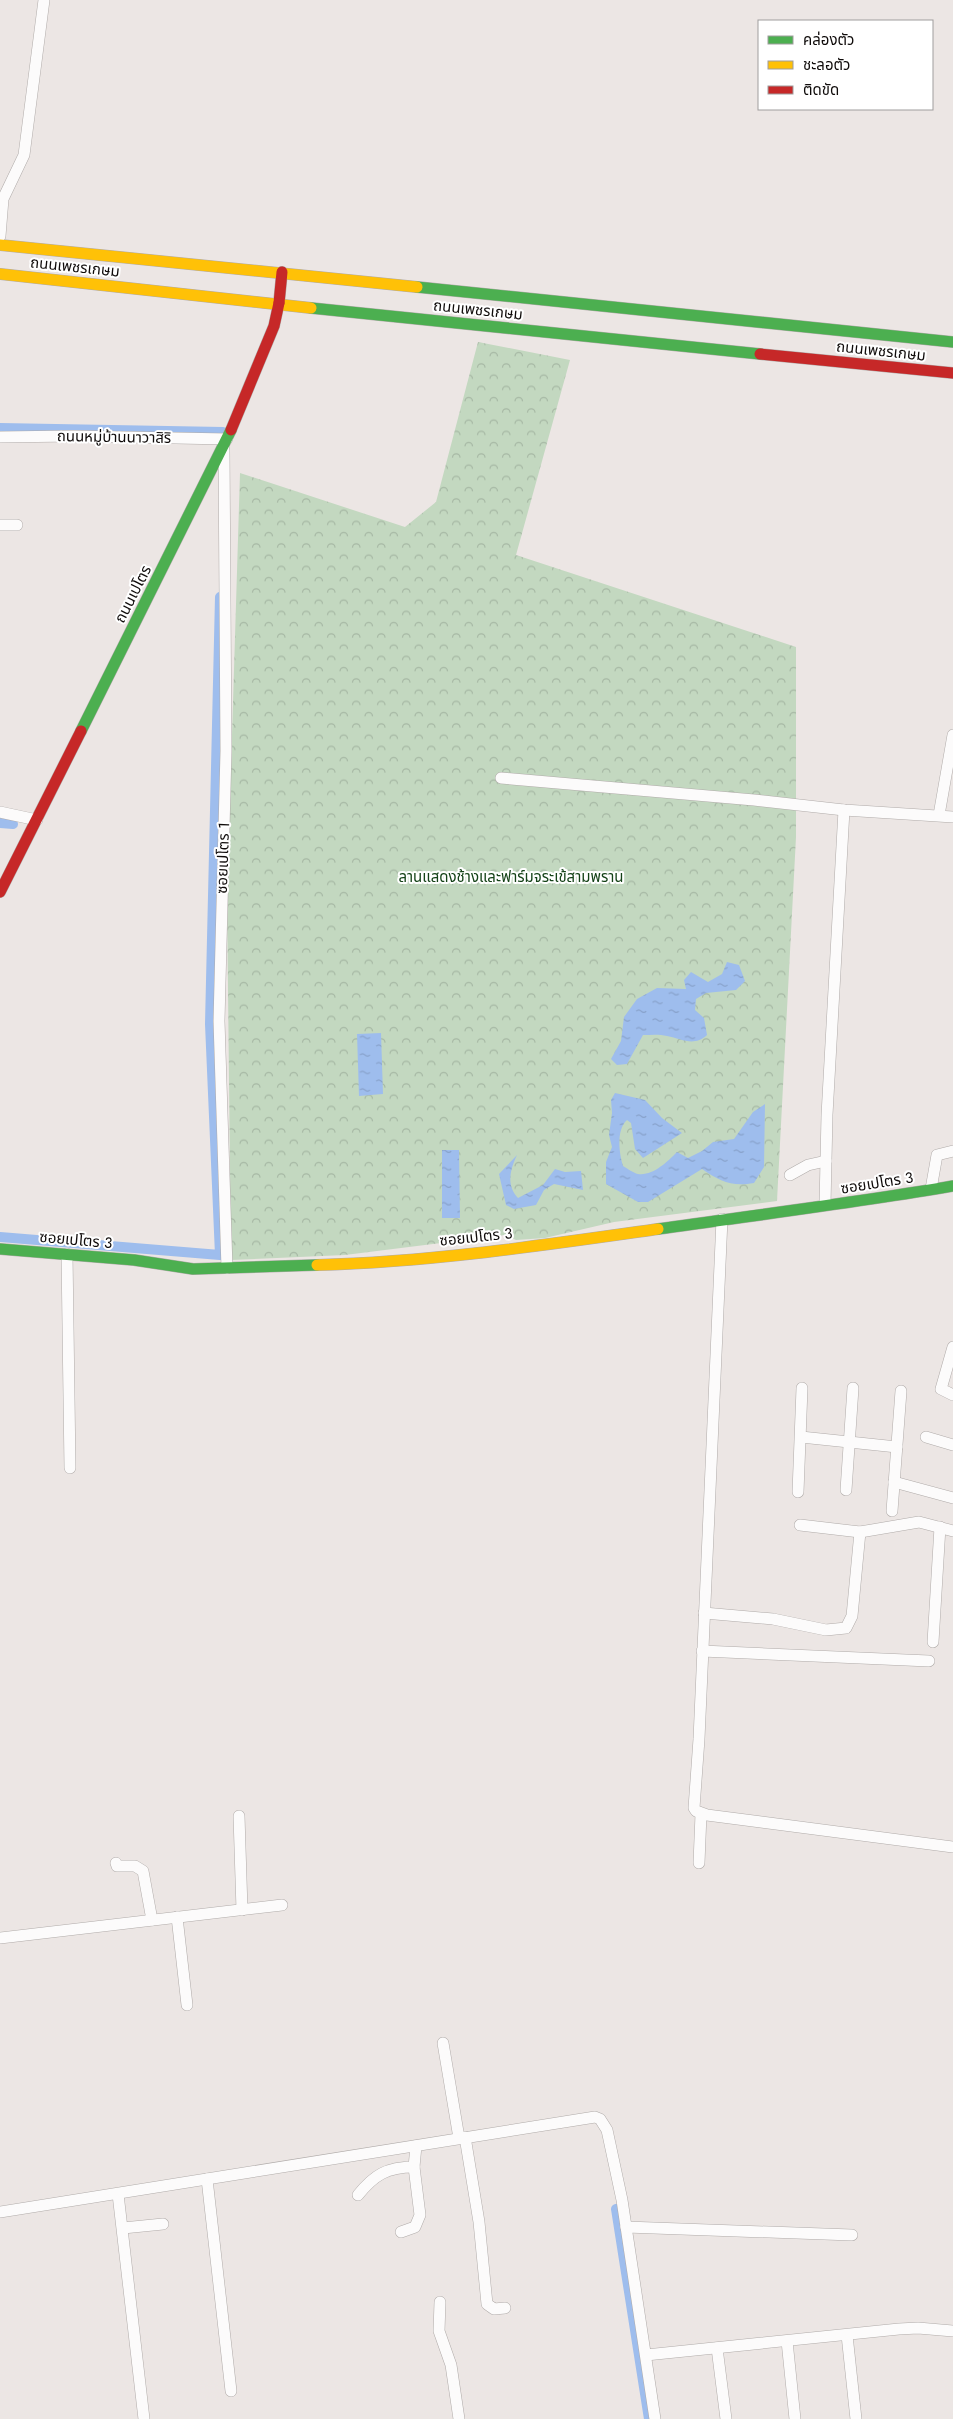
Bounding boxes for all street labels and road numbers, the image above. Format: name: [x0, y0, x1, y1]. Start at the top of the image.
street label: ถนนเพชรเกษม: [29, 251, 121, 283]
street label: ถนนเพชรเกษม: [432, 294, 524, 326]
street label: ถนนเพชรเกษม: [835, 335, 927, 367]
street label: ถนนหมู่บ้านนาวาสิริ: [57, 425, 171, 449]
street label: ถนนเปโตร: [109, 561, 157, 627]
street label: ซอยเปโตร 1: [211, 822, 235, 894]
street label: ซอยเปโตร 3: [839, 1166, 915, 1200]
street label: ซอยเปโตร 3: [438, 1222, 514, 1252]
street label: ซอยเปโตร 3: [39, 1226, 113, 1254]

